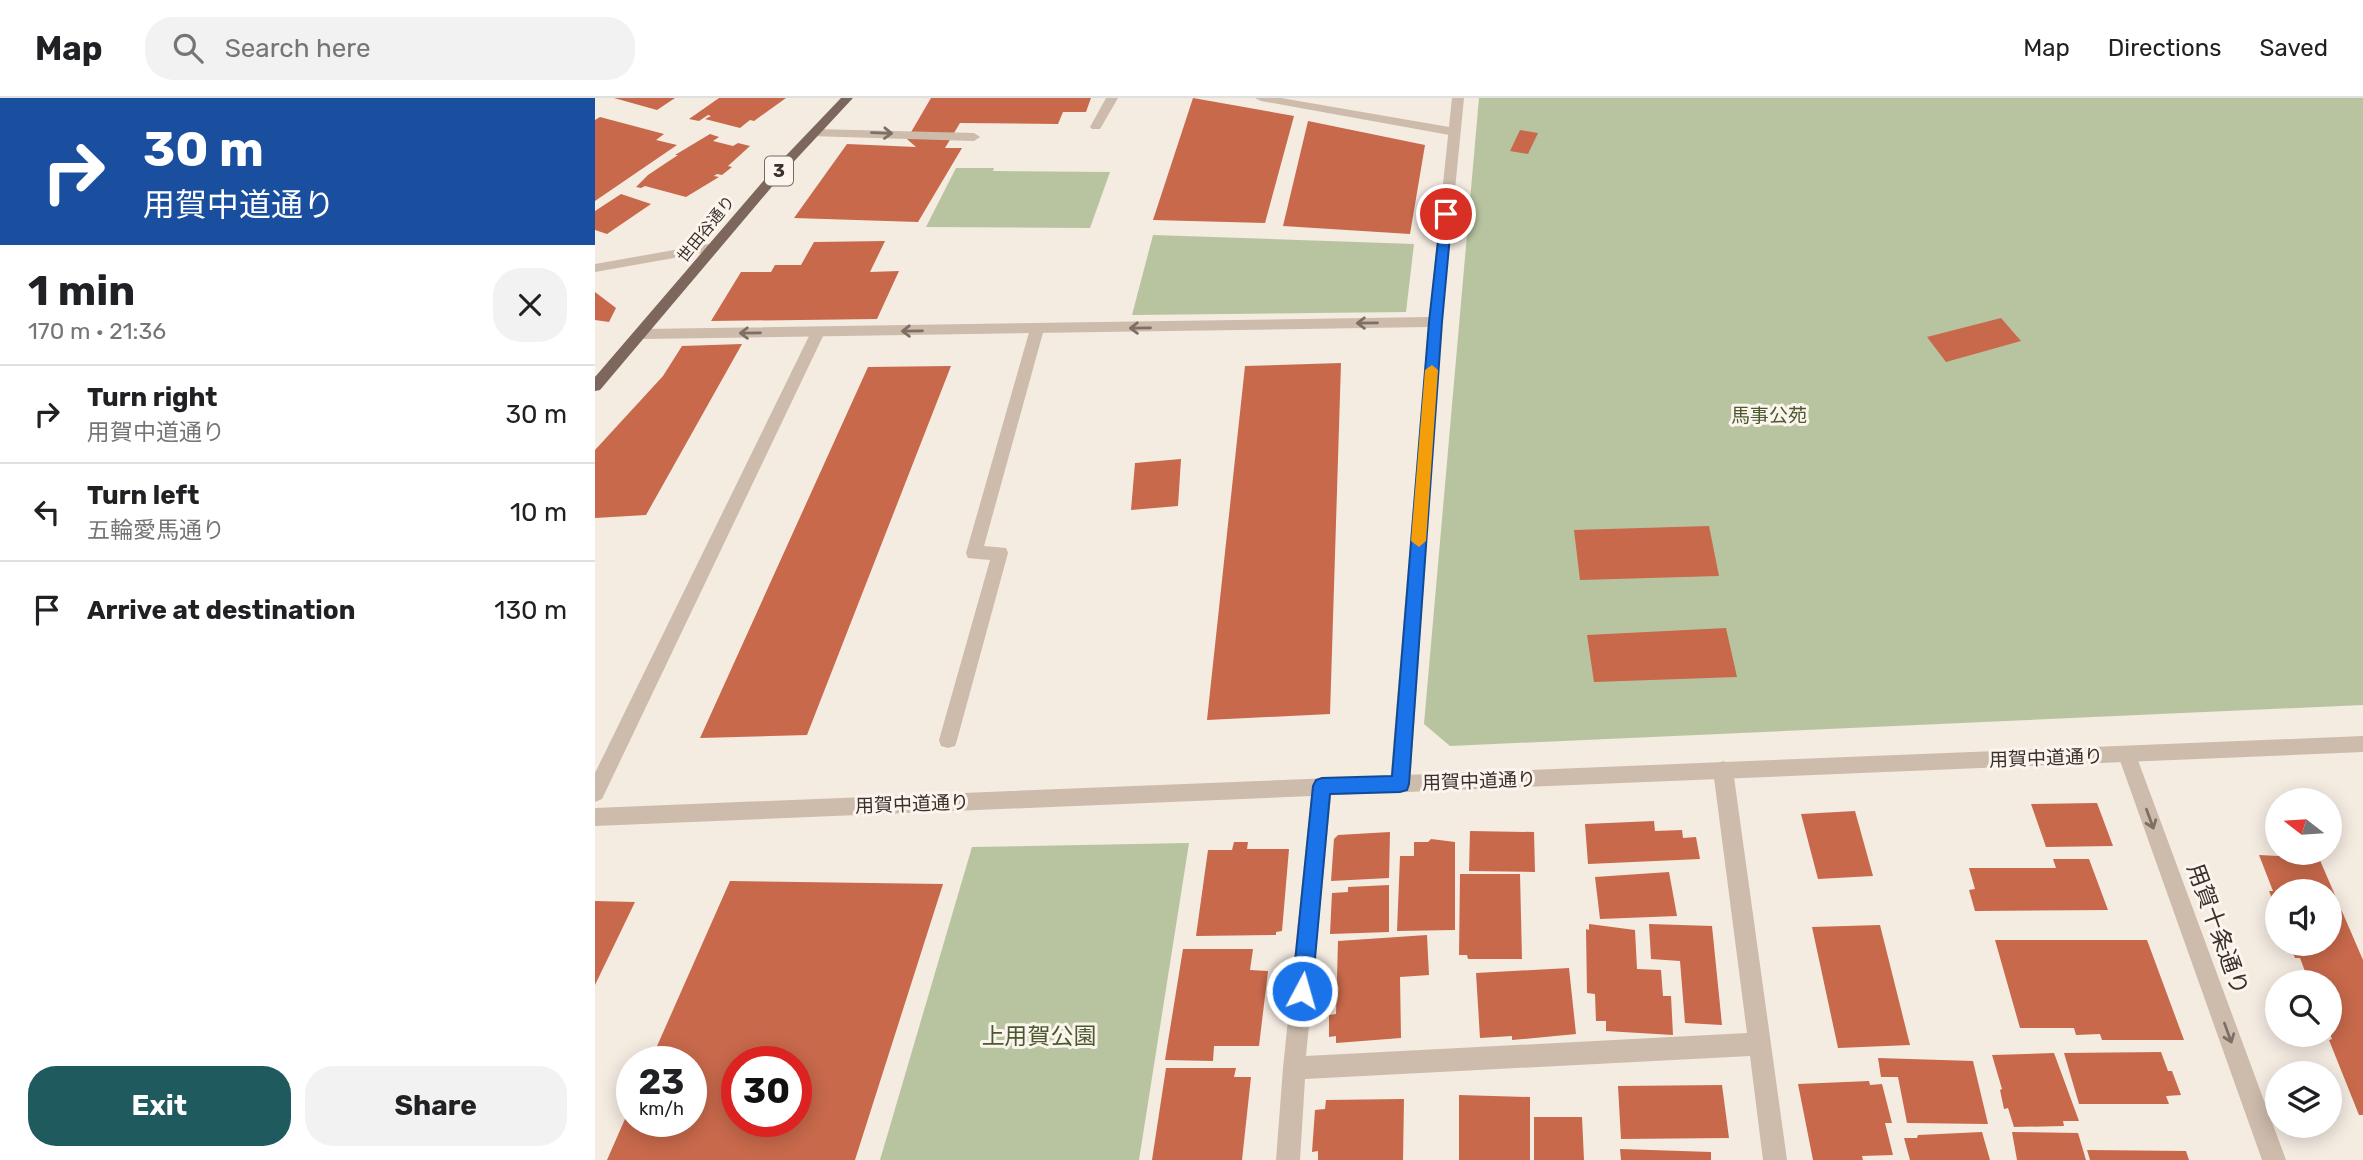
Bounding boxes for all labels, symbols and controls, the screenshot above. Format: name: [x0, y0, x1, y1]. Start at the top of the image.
search box: [145, 17, 635, 80]
text: Map: [35, 29, 103, 68]
icon: search: [169, 29, 207, 67]
text: Search here: [225, 33, 370, 64]
text: Map: [2023, 34, 2070, 62]
text: Directions: [2108, 34, 2221, 62]
text: Saved: [2259, 34, 2328, 62]
text: 30 m: [143, 120, 264, 178]
icon: right: [28, 126, 119, 217]
one-way arrow: [871, 127, 894, 140]
road number: 3: [765, 156, 793, 186]
pin: [1416, 184, 1476, 244]
text: 用賀中道通り: [143, 186, 335, 224]
street label: 世田谷通り: [673, 192, 739, 266]
icon: arrive: [1427, 195, 1465, 233]
text: 1 min: [28, 266, 135, 316]
button: close: [493, 268, 567, 342]
one-way arrow: [1356, 316, 1379, 330]
text: 170 m · 21:36: [28, 317, 166, 345]
one-way arrow: [1128, 321, 1151, 334]
one-way arrow: [901, 324, 924, 338]
one-way arrow: [739, 326, 762, 340]
text: Turn right: [87, 382, 217, 413]
icon: right: [28, 395, 66, 433]
text: 30 m: [505, 399, 567, 430]
park label: 馬事公苑: [1731, 404, 1807, 427]
text: 用賀中道通り: [87, 418, 225, 446]
text: Turn left: [87, 480, 199, 511]
icon: left: [28, 493, 66, 531]
text: 10 m: [510, 497, 567, 528]
text: 五輪愛馬通り: [87, 516, 225, 544]
icon: arrive: [28, 591, 66, 629]
text: Arrive at destination: [87, 595, 355, 626]
text: 130 m: [494, 595, 567, 626]
street label: 用賀中道通り: [1989, 745, 2103, 771]
street label: 用賀中道通り: [1422, 768, 1536, 794]
north arrow: [2265, 788, 2341, 864]
map controls: [2265, 788, 2342, 1138]
street label: 用賀中道通り: [855, 791, 969, 817]
one-way arrow: [2144, 808, 2157, 830]
street label: 用賀十条通り: [2181, 859, 2255, 999]
button: sound: [2265, 879, 2342, 956]
position arrow: [1265, 954, 1339, 1028]
button: search: [2265, 970, 2342, 1047]
one-way arrow: [2223, 1021, 2235, 1043]
park label: 上用賀公園: [982, 1022, 1097, 1050]
speed limit sign: 30: [721, 1046, 812, 1137]
text: 23: [639, 1061, 684, 1103]
button: layers: [2265, 1061, 2342, 1138]
button: Exit: [28, 1066, 291, 1146]
button: Share: [305, 1066, 567, 1146]
text: km/h: [639, 1098, 684, 1120]

